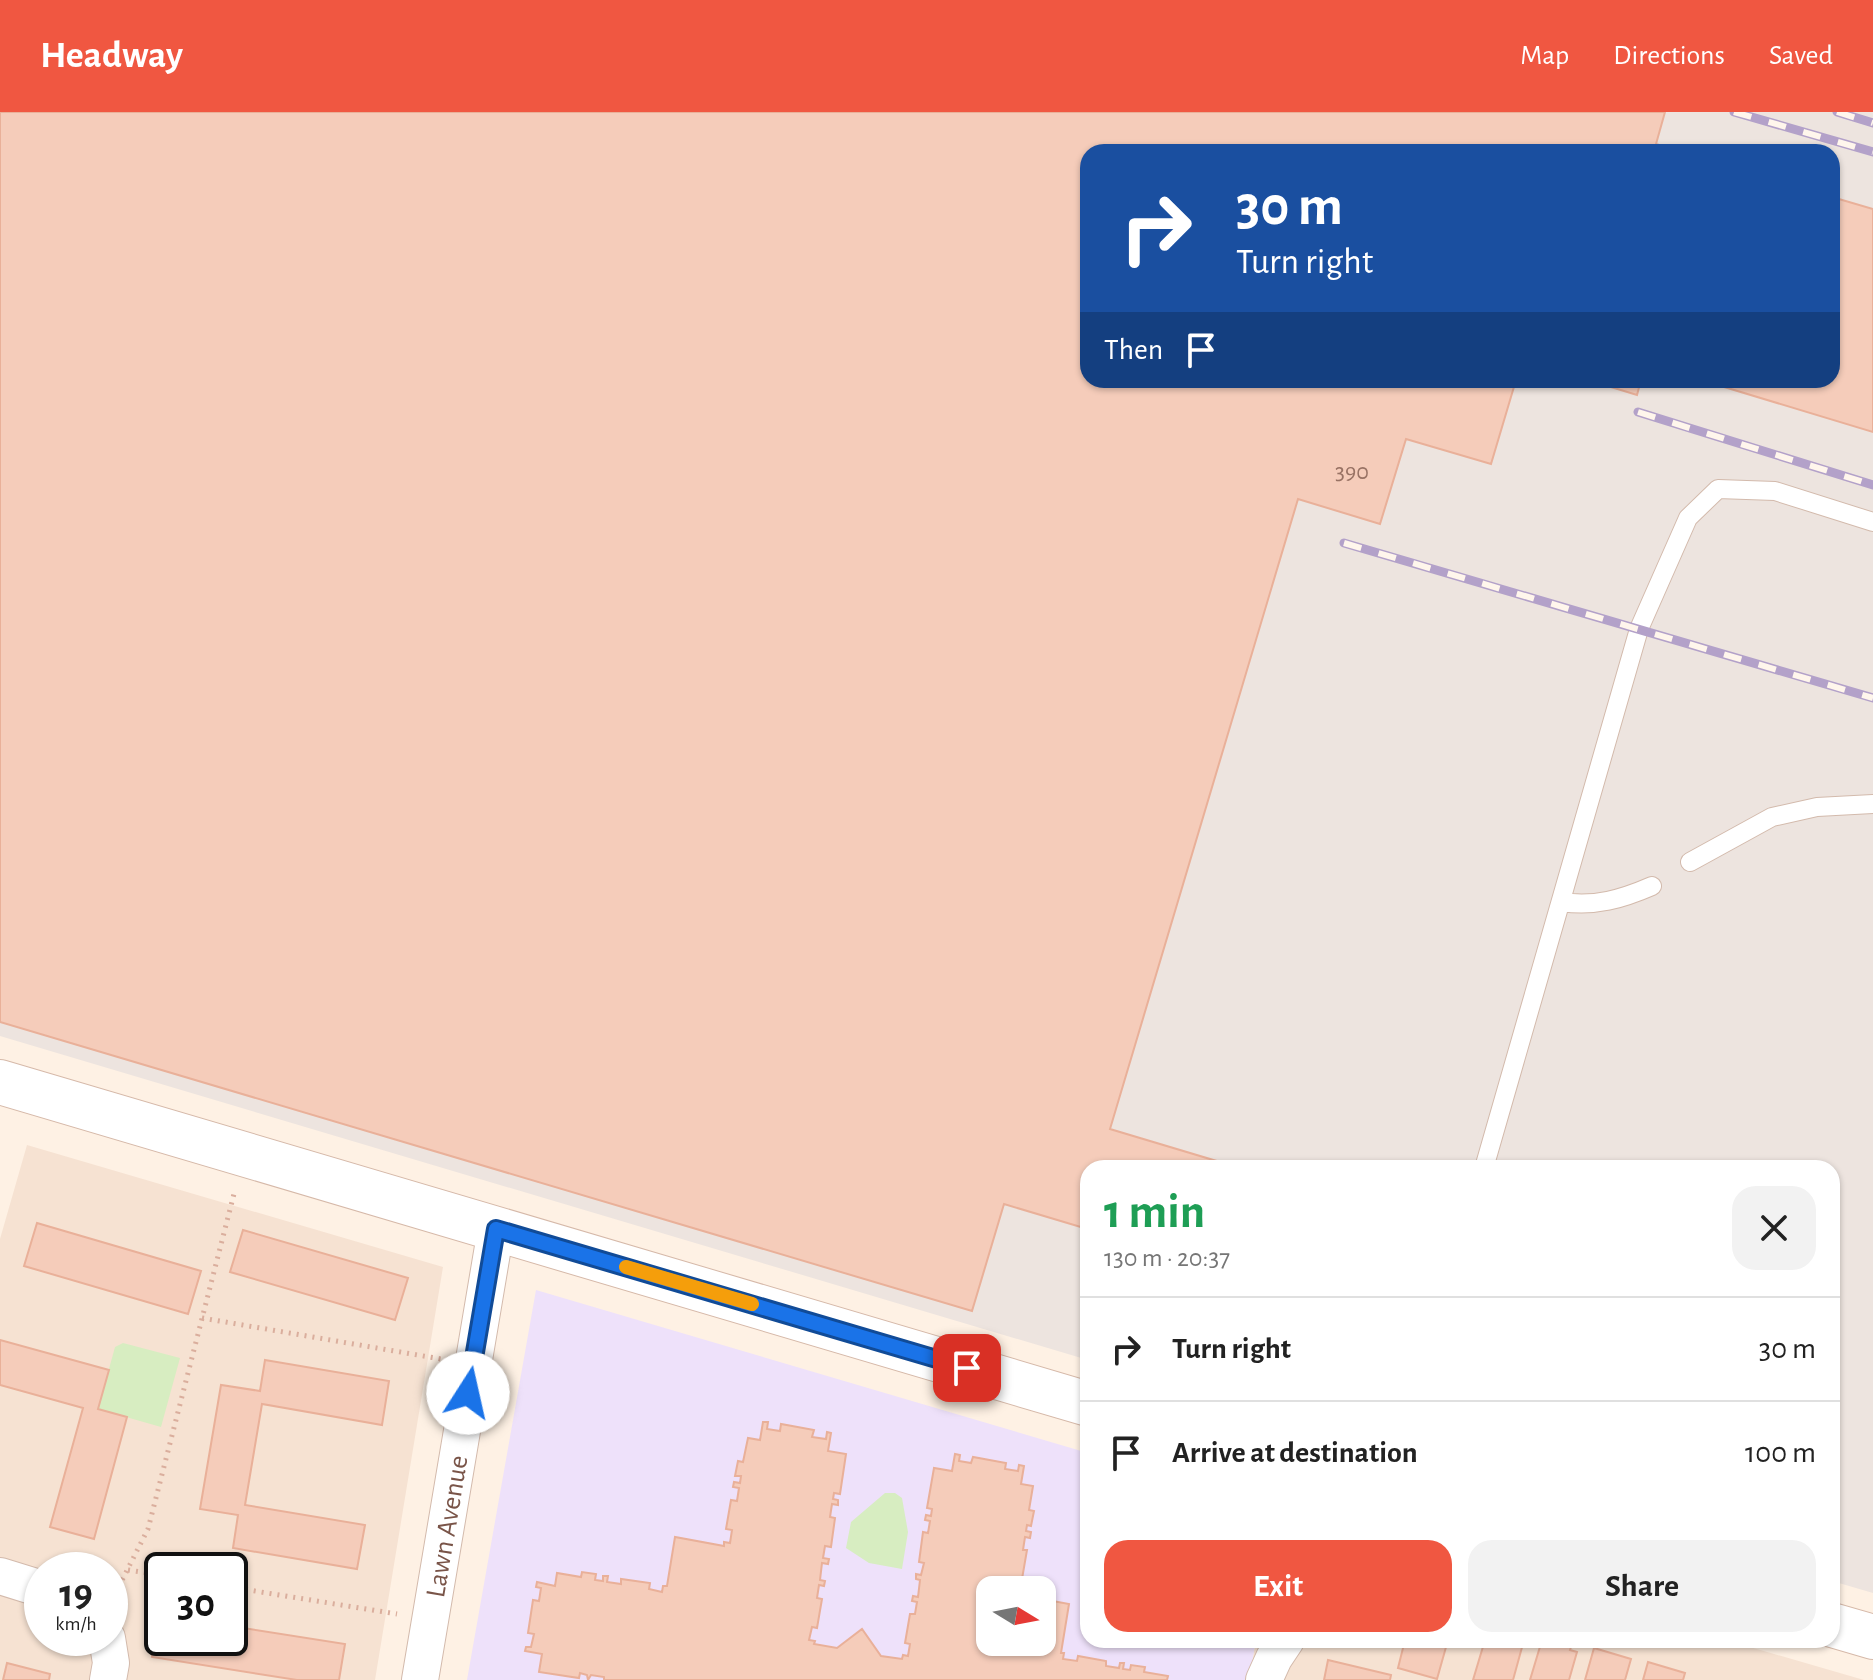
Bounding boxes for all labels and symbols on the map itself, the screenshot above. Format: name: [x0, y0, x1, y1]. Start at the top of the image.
house number: 390: [1335, 460, 1369, 484]
pin: [933, 1334, 1001, 1402]
position arrow: [426, 1351, 510, 1435]
street label: Lawn Avenue: [422, 1453, 474, 1600]
speed limit sign: 30: [144, 1552, 248, 1656]
north arrow: [976, 1576, 1056, 1656]

